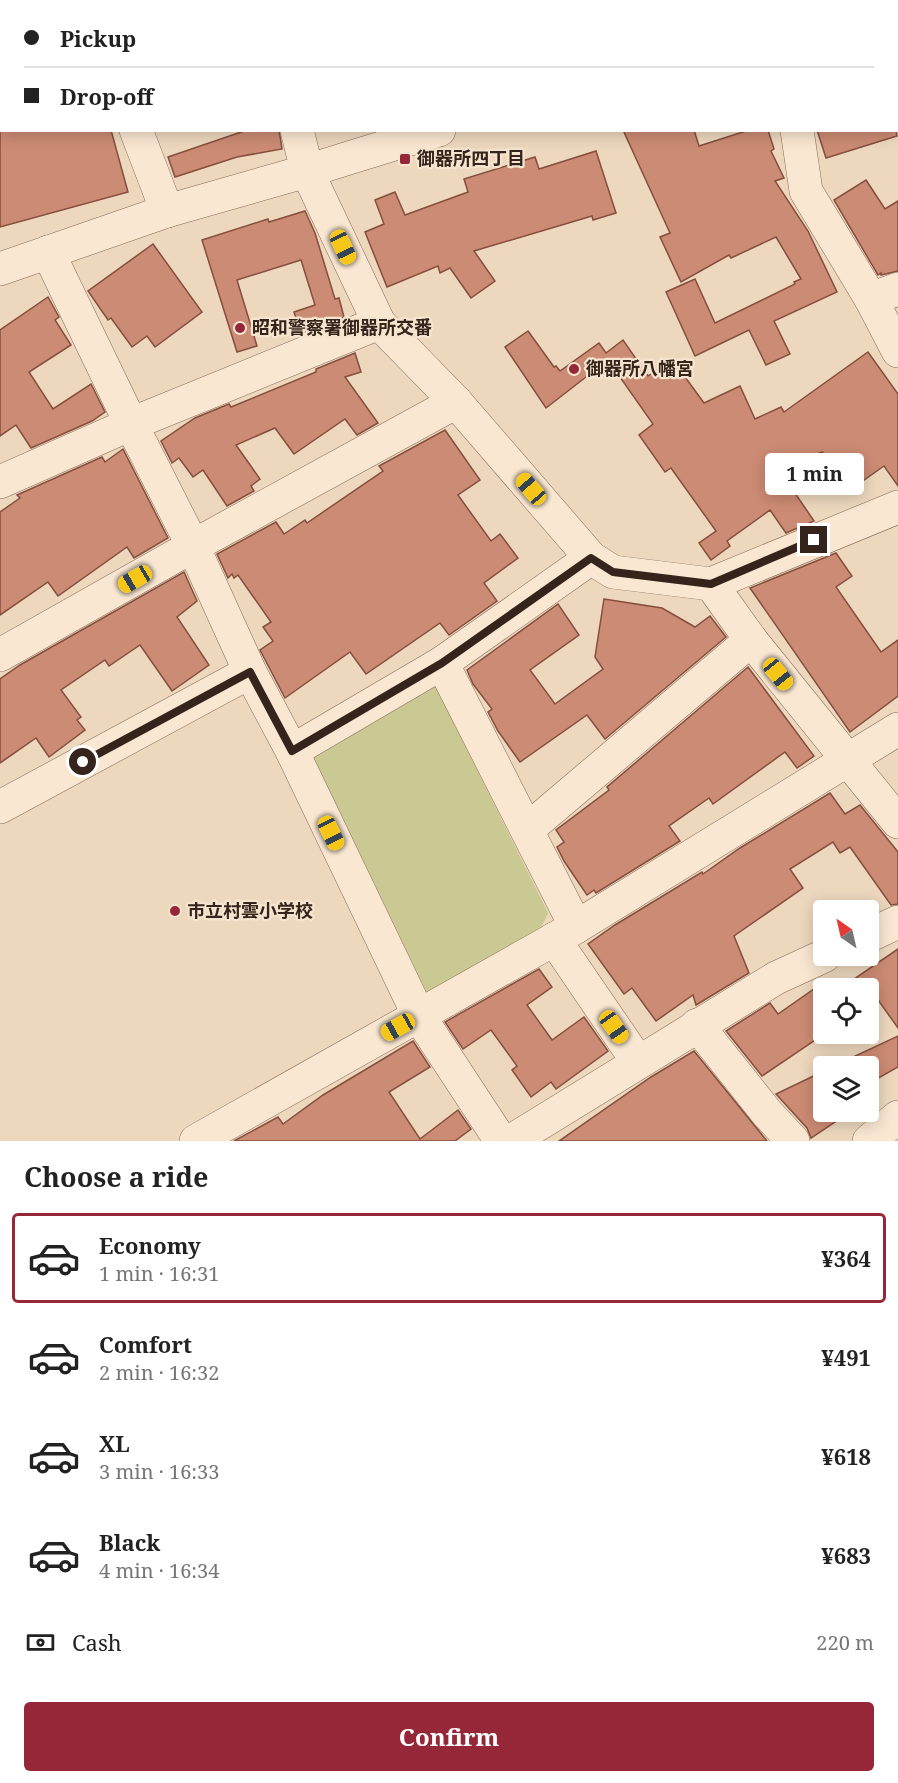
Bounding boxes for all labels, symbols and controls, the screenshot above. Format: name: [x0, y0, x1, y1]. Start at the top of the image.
text: Pickup: [60, 23, 136, 53]
text: Drop-off: [60, 81, 153, 111]
place label: 御器所四丁目: [416, 146, 525, 170]
marker: 御器所四丁目: [398, 152, 412, 166]
car: [327, 227, 359, 267]
place label: 昭和警察署御器所交番: [252, 315, 432, 339]
marker: 昭和警察署御器所交番: [233, 321, 247, 335]
place label: 御器所八幡宮: [585, 356, 694, 380]
marker: 御器所八幡宮: [567, 362, 581, 376]
callout: 1 min: [764, 453, 864, 495]
text: 1 min: [786, 460, 843, 487]
car: [512, 470, 550, 508]
route end: [800, 526, 827, 553]
car: [115, 562, 155, 596]
car: [760, 654, 796, 694]
route start: [69, 748, 96, 775]
car: [315, 813, 347, 853]
place label: 市立村雲小学校: [187, 898, 313, 922]
north arrow: [813, 900, 879, 966]
map controls: [813, 900, 879, 1122]
marker: 市立村雲小学校: [168, 904, 182, 918]
button: locate: [813, 978, 879, 1044]
car: [596, 1007, 632, 1047]
car: [378, 1010, 418, 1044]
button: layers: [813, 1056, 879, 1122]
text: Choose a ride: [24, 1158, 209, 1195]
text: Economy: [99, 1230, 201, 1260]
icon: car: [27, 1231, 81, 1285]
text: ¥364: [821, 1243, 871, 1273]
text: 1 min · 16:31: [99, 1260, 219, 1287]
text: Comfort: [99, 1329, 192, 1359]
icon: car: [27, 1330, 81, 1384]
text: ¥491: [821, 1342, 871, 1372]
text: 2 min · 16:32: [99, 1359, 219, 1386]
text: XL: [99, 1428, 130, 1458]
icon: car: [27, 1429, 81, 1483]
text: ¥618: [821, 1441, 871, 1471]
text: 3 min · 16:33: [99, 1458, 219, 1485]
text: Black: [99, 1527, 160, 1557]
icon: car: [27, 1528, 81, 1582]
text: ¥683: [821, 1540, 871, 1570]
text: 4 min · 16:34: [99, 1557, 219, 1584]
icon: cash: [24, 1626, 57, 1659]
text: Cash: [72, 1627, 122, 1657]
text: 220 m: [816, 1629, 874, 1656]
button: Confirm: [24, 1702, 874, 1771]

